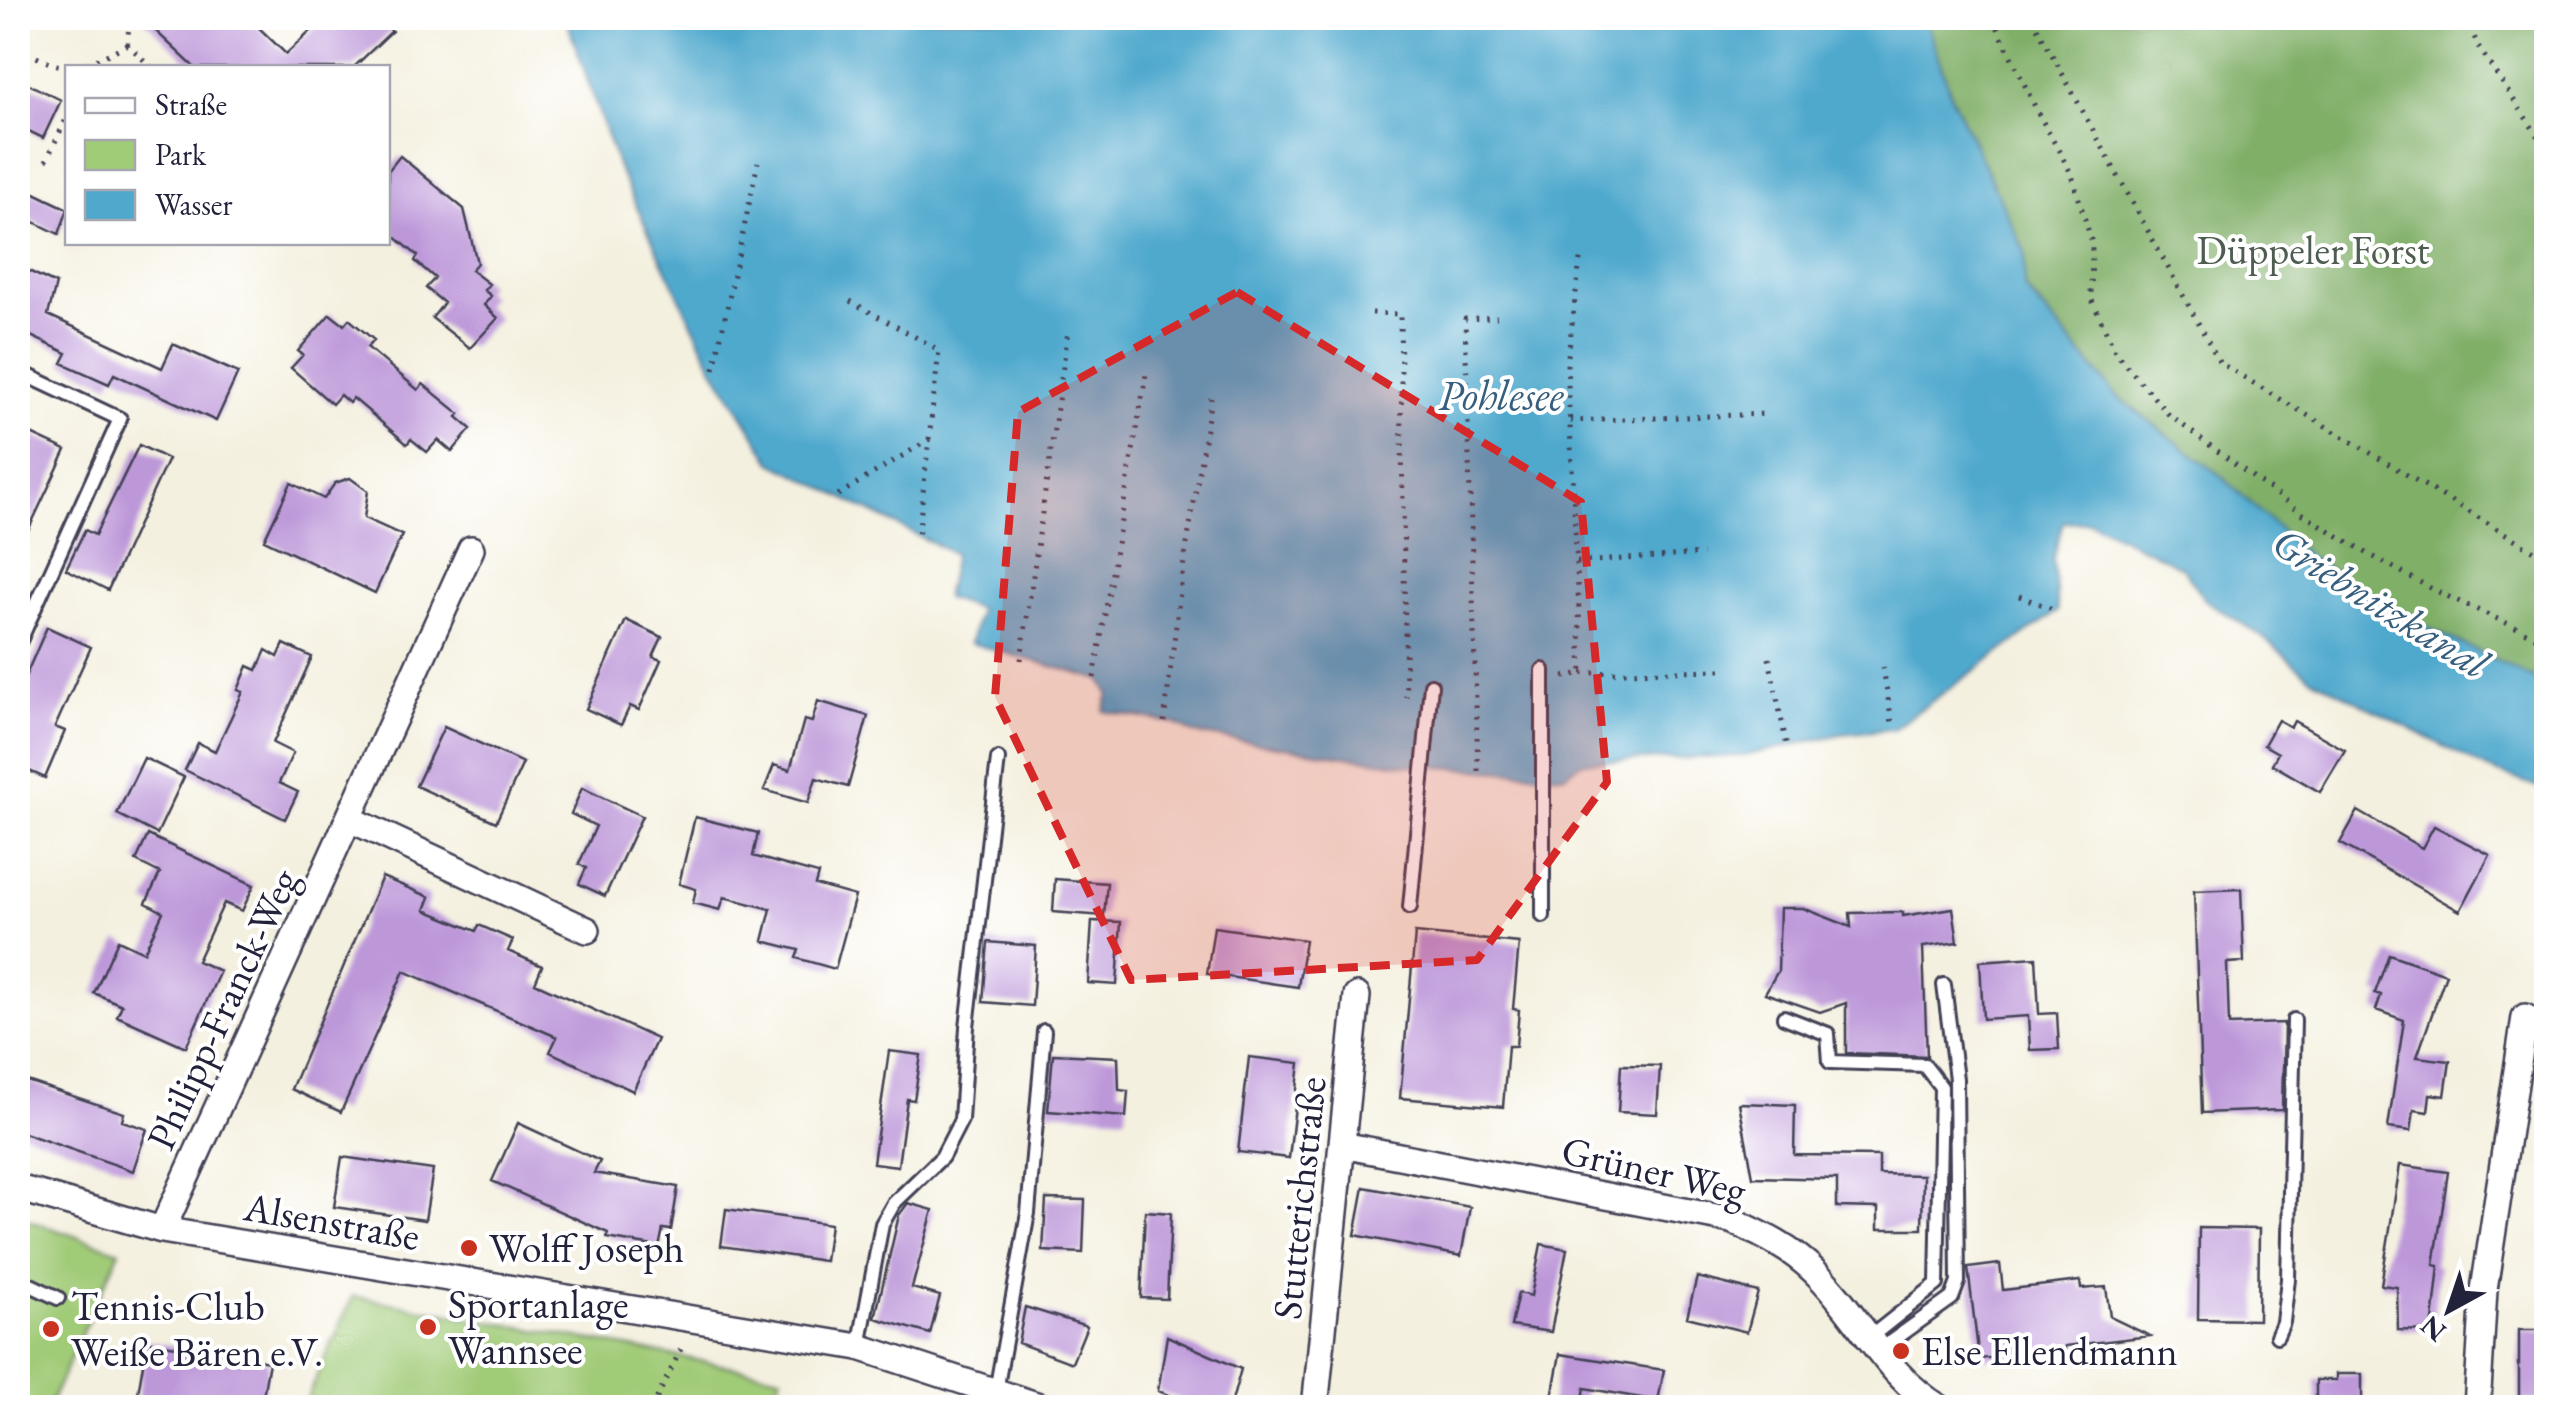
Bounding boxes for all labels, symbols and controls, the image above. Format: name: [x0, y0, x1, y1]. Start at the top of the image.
legend: [65, 65, 390, 245]
text: Straße: [155, 85, 227, 124]
text: Park: [155, 135, 207, 174]
text: Wasser: [155, 185, 233, 224]
park label: Düppeler Forst: [2197, 224, 2430, 276]
water label: Pohlesee: [1438, 368, 1564, 423]
water label: Griebnitzkanal: [2262, 514, 2500, 691]
street label: Philipp-Franck-Weg: [134, 860, 310, 1158]
street label: Stutterichstraße: [1260, 1074, 1338, 1322]
street label: Grüner Weg: [1557, 1124, 1752, 1217]
street label: Alsenstraße: [239, 1180, 424, 1262]
place label: Wolff Joseph: [489, 1222, 684, 1274]
marker: Wolff Joseph: [458, 1237, 480, 1259]
north arrow: [2399, 1260, 2499, 1360]
place label: Sportanlage Wannsee: [448, 1278, 629, 1376]
place label: Tennis-Club Weiße Bären e.V.: [71, 1280, 323, 1378]
text: N: [2412, 1308, 2453, 1350]
marker: Sportanlage Wannsee: [417, 1316, 439, 1338]
marker: Tennis-Club Weiße Bären e.V.: [40, 1318, 62, 1340]
place label: Else Ellendmann: [1921, 1325, 2178, 1377]
marker: Else Ellendmann: [1890, 1340, 1912, 1362]

